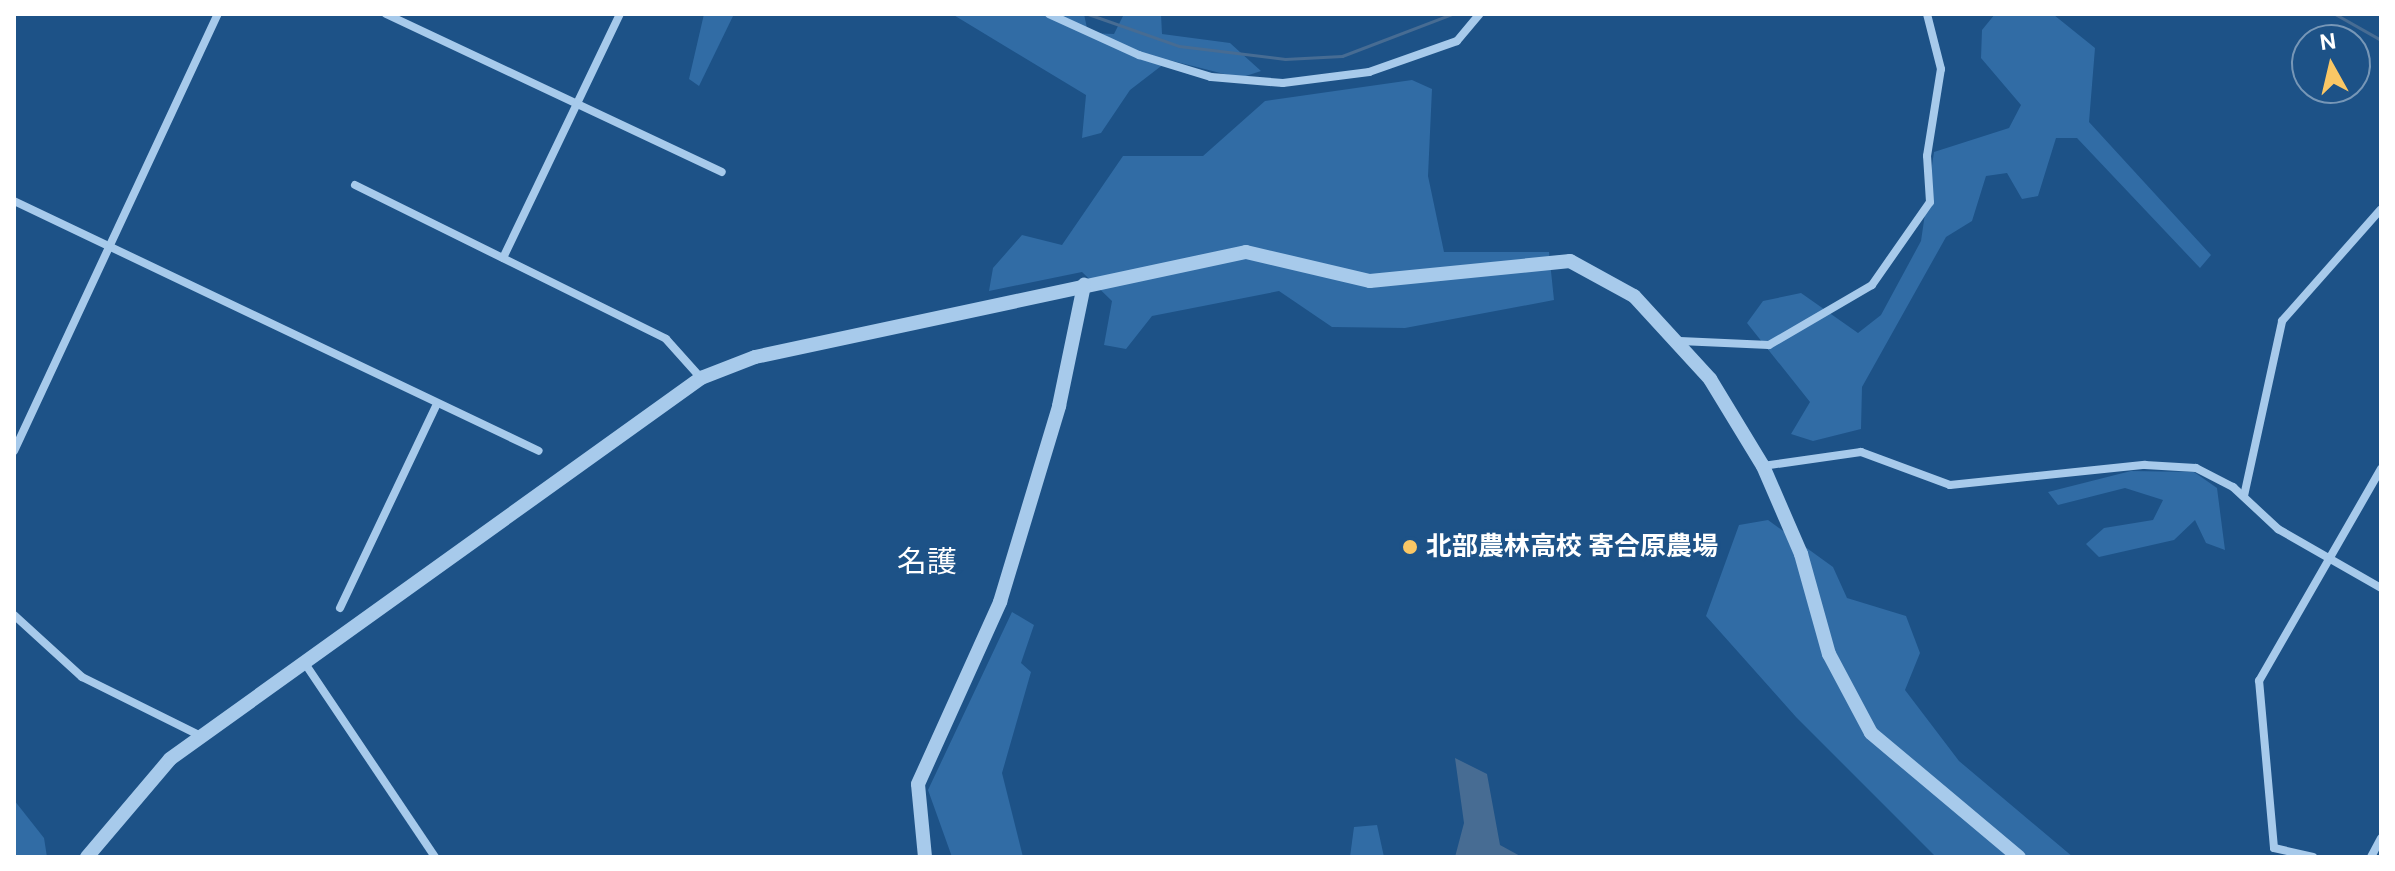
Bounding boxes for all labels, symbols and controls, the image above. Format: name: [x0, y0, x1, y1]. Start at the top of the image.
north arrow: [2291, 24, 2371, 104]
text: N: [2318, 26, 2338, 57]
place label: 北部農林高校 寄合原農場: [1426, 531, 1718, 563]
marker: 北部農林高校 寄合原農場: [1401, 538, 1419, 556]
district label: 名護: [897, 544, 957, 580]

